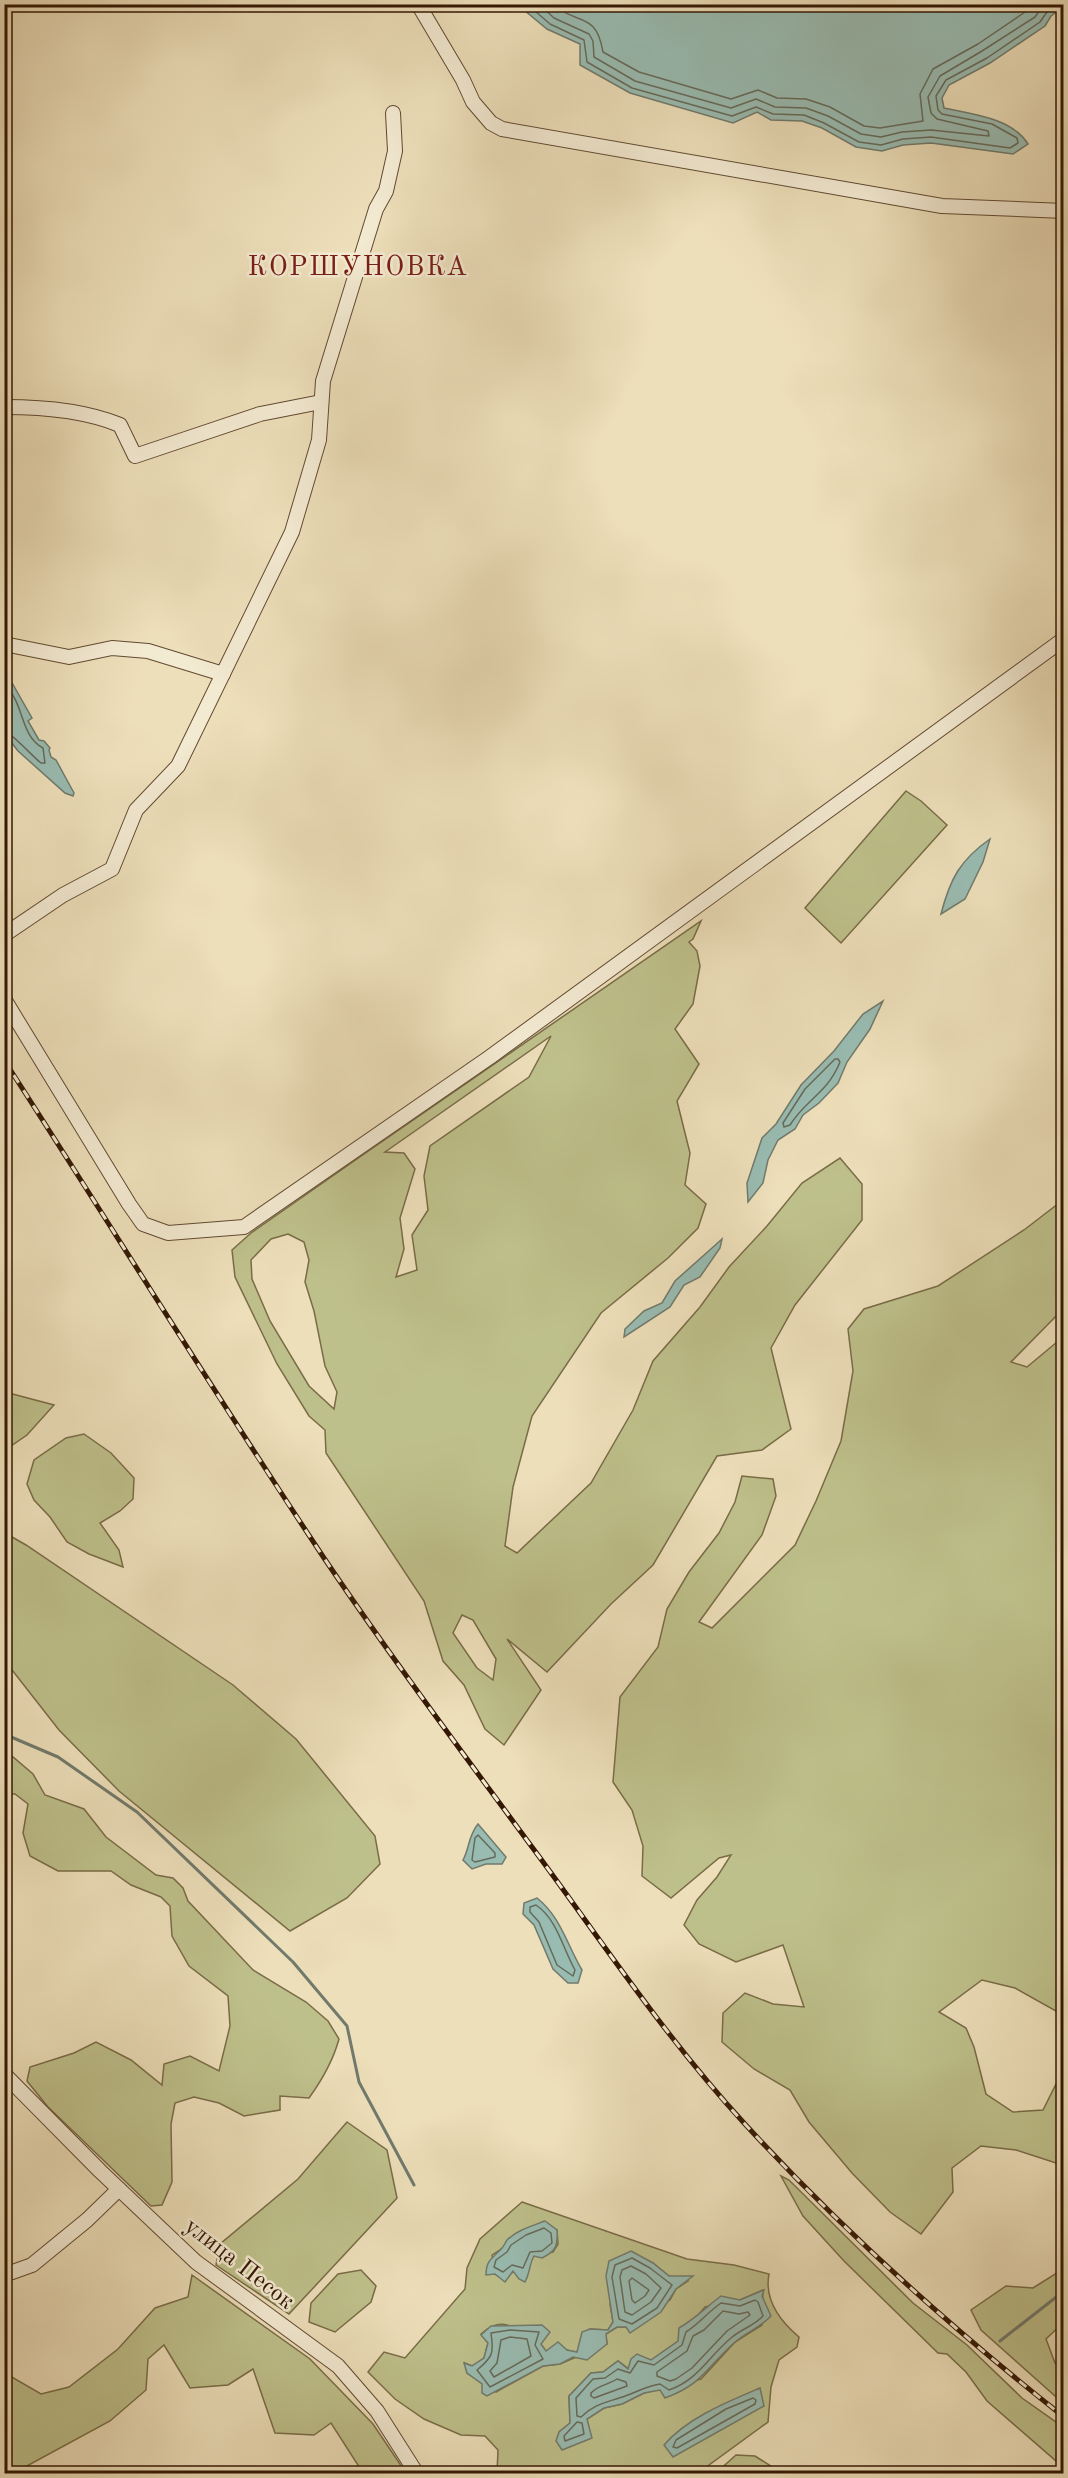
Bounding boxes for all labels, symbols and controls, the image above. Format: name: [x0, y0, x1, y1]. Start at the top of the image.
district label: КОРШУНОВКА: [248, 254, 468, 281]
street label: улица Песок: [179, 2214, 298, 2315]

